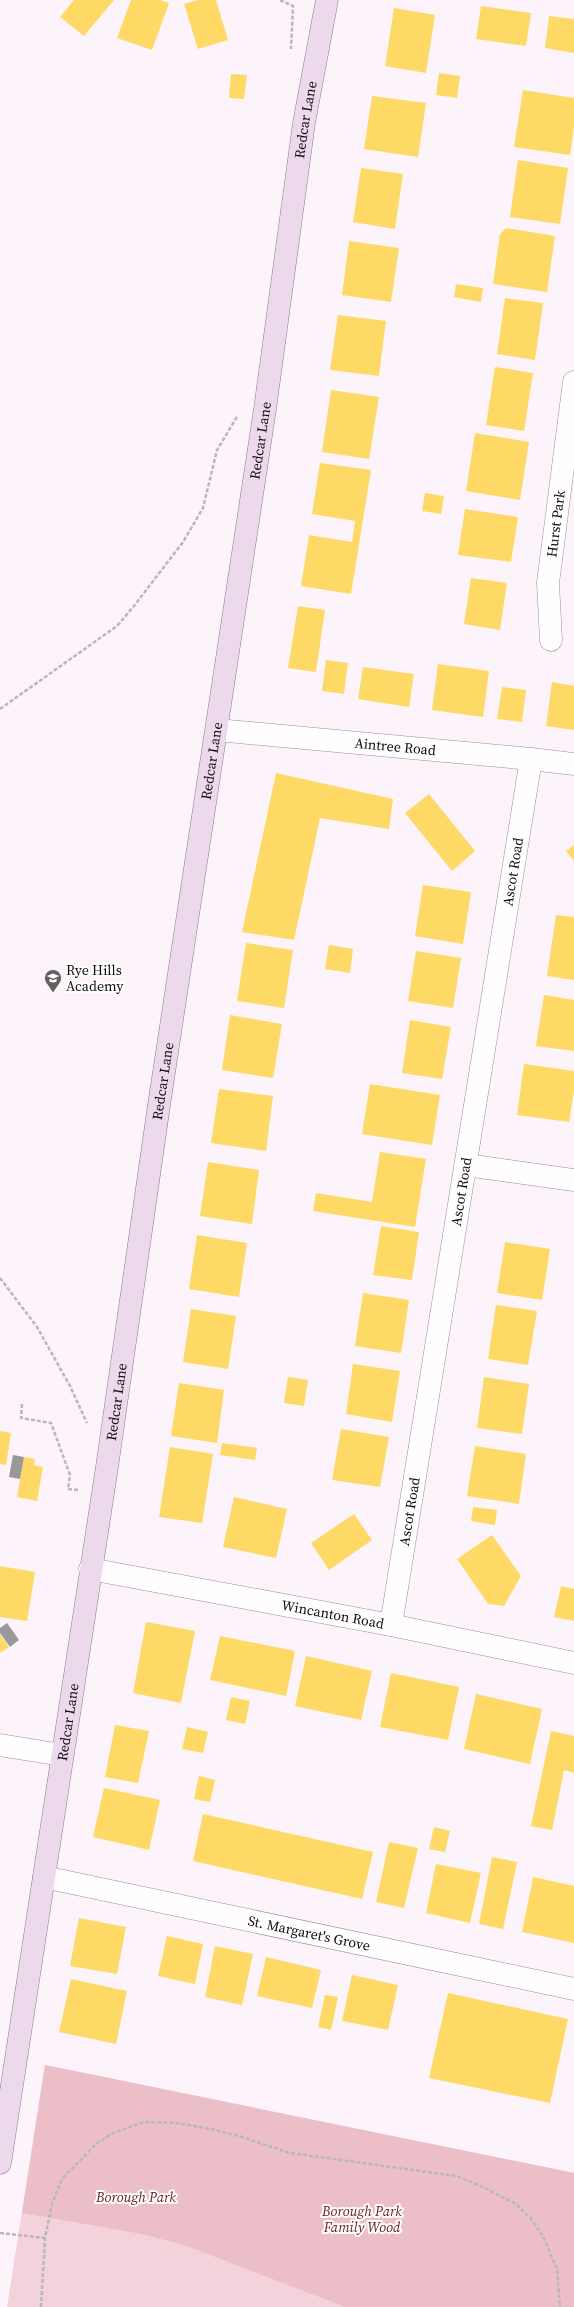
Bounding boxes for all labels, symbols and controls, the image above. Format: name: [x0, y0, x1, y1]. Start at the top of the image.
street label: Redcar Lane: [289, 79, 322, 160]
street label: Redcar Lane: [244, 401, 276, 481]
street label: Hurst Park: [541, 489, 570, 558]
street label: Redcar Lane: [196, 721, 227, 801]
street label: Aintree Road: [354, 733, 437, 760]
street label: Ascot Road: [497, 836, 528, 908]
place label: Rye Hills Academy: [66, 960, 124, 996]
school or university icon: Rye Hills Academy: [43, 968, 63, 993]
street label: Redcar Lane: [147, 1041, 178, 1121]
street label: Ascot Road: [446, 1156, 476, 1227]
street label: Redcar Lane: [101, 1362, 132, 1442]
street label: Ascot Road: [394, 1476, 425, 1547]
street label: Wincanton Road: [280, 1595, 386, 1634]
street label: Redcar Lane: [52, 1682, 84, 1762]
street label: St. Margaret's Grove: [246, 1910, 372, 1956]
park label: Borough Park: [95, 2187, 176, 2207]
park label: Borough Park Family Wood: [321, 2201, 402, 2237]

